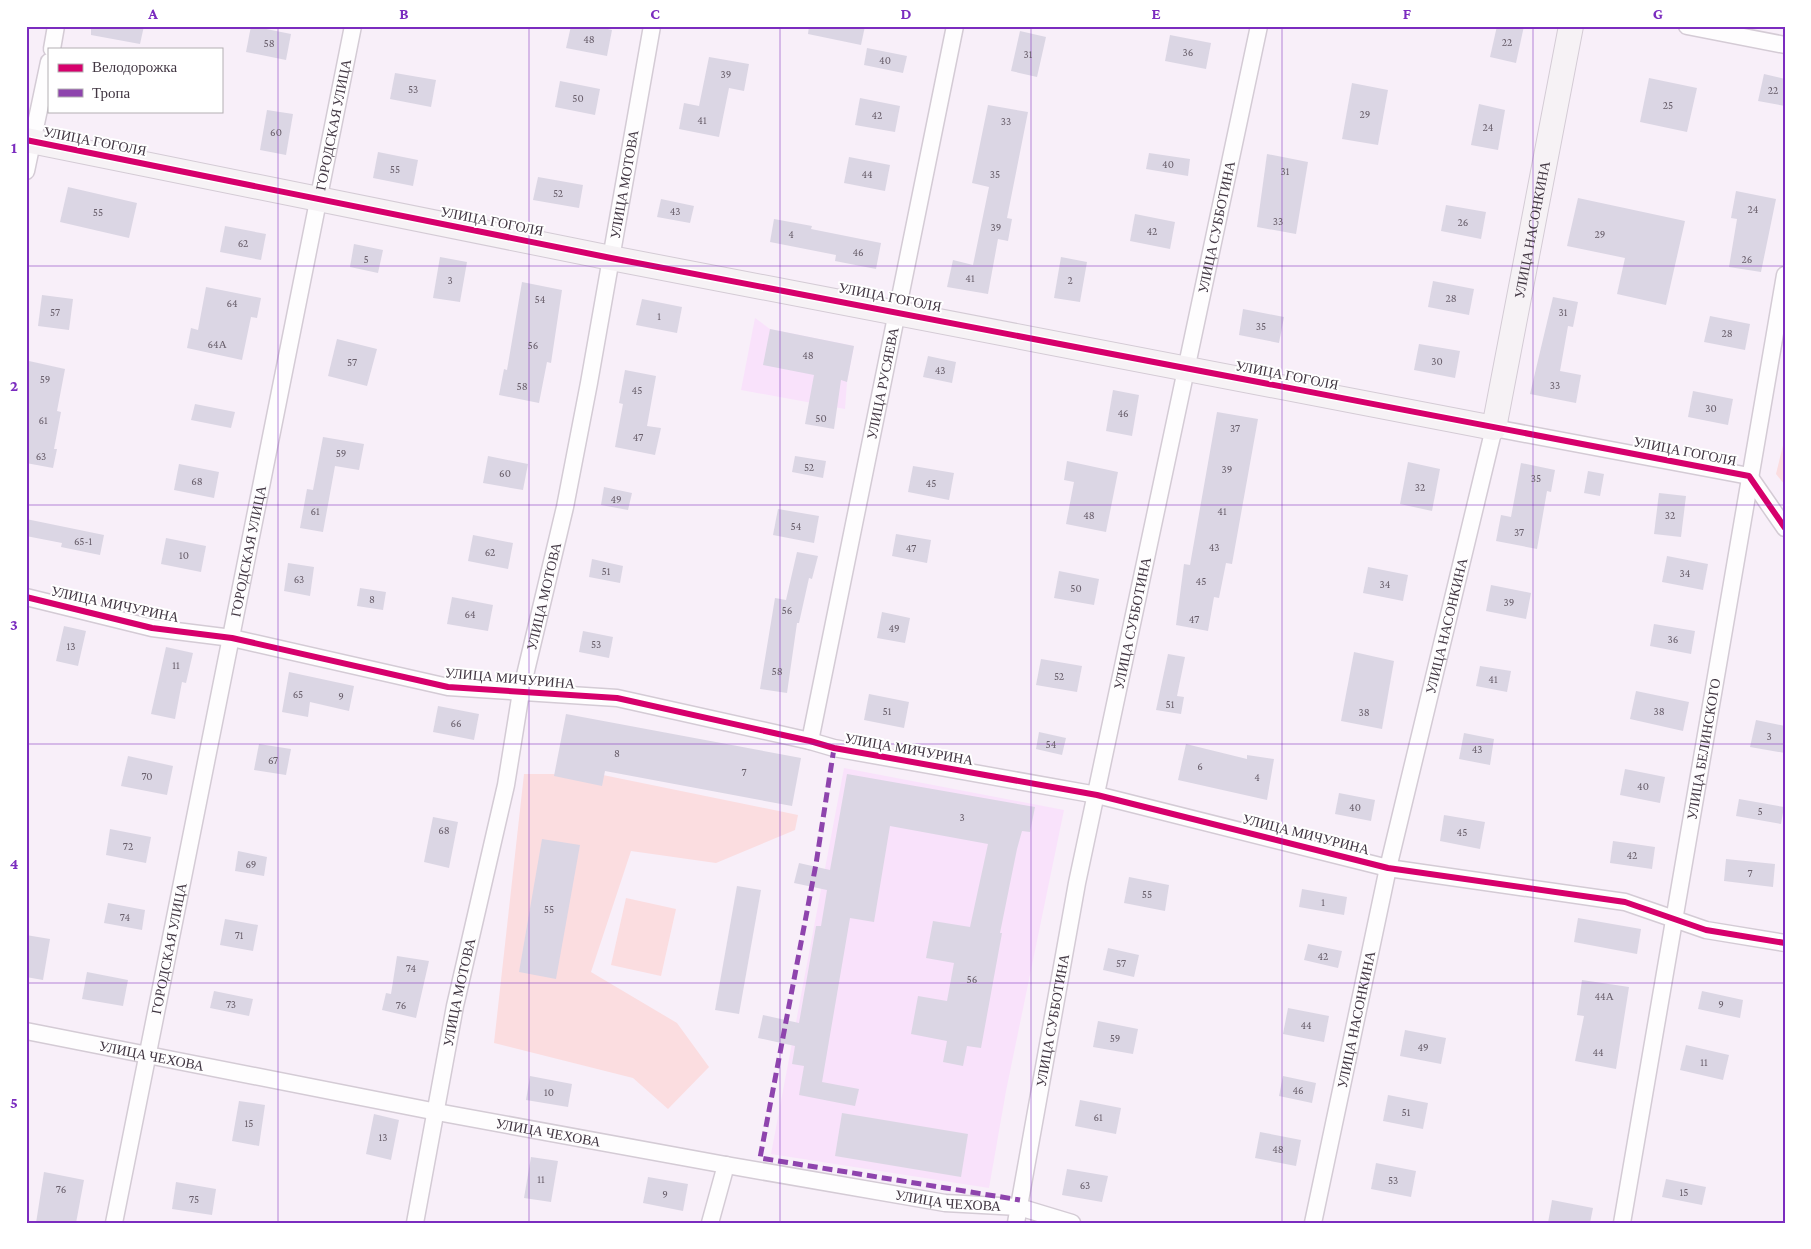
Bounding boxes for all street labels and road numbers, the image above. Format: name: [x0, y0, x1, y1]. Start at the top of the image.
street label: ГОРОДСКАЯ УЛИЦА: [312, 57, 354, 192]
street label: УЛИЦА ГОГОЛЯ: [42, 123, 148, 159]
street label: УЛИЦА МОТОВА: [607, 128, 642, 240]
street label: УЛИЦА СУББОТИНА: [1194, 159, 1238, 295]
street label: УЛИЦА НАСОНКИНА: [1511, 159, 1553, 300]
street label: УЛИЦА ГОГОЛЯ: [439, 203, 545, 239]
street label: УЛИЦА ГОГОЛЯ: [837, 279, 943, 315]
street label: УЛИЦА РУСЯЕВА: [863, 325, 902, 441]
street label: УЛИЦА ГОГОЛЯ: [1234, 357, 1340, 393]
street label: УЛИЦА ГОГОЛЯ: [1632, 433, 1738, 469]
street label: ГОРОДСКАЯ УЛИЦА: [227, 483, 269, 618]
street label: УЛИЦА МОТОВА: [523, 540, 565, 652]
street label: УЛИЦА СУББОТИНА: [1110, 555, 1154, 691]
street label: УЛИЦА НАСОНКИНА: [1422, 555, 1471, 696]
street label: УЛИЦА МИЧУРИНА: [50, 583, 181, 626]
street label: УЛИЦА МИЧУРИНА: [444, 664, 577, 692]
street label: УЛИЦА БЕЛИНСКОГО: [1683, 677, 1724, 821]
street label: УЛИЦА МИЧУРИНА: [843, 730, 976, 768]
street label: УЛИЦА МИЧУРИНА: [1241, 810, 1372, 858]
street label: ГОРОДСКАЯ УЛИЦА: [148, 880, 190, 1016]
street label: УЛИЦА МОТОВА: [440, 936, 479, 1048]
street label: УЛИЦА НАСОНКИНА: [1334, 949, 1378, 1089]
street label: УЛИЦА СУББОТИНА: [1033, 952, 1072, 1088]
street label: УЛИЦА ЧЕХОВА: [98, 1038, 206, 1074]
street label: УЛИЦА ЧЕХОВА: [494, 1115, 603, 1150]
street label: УЛИЦА ЧЕХОВА: [894, 1187, 1003, 1214]

